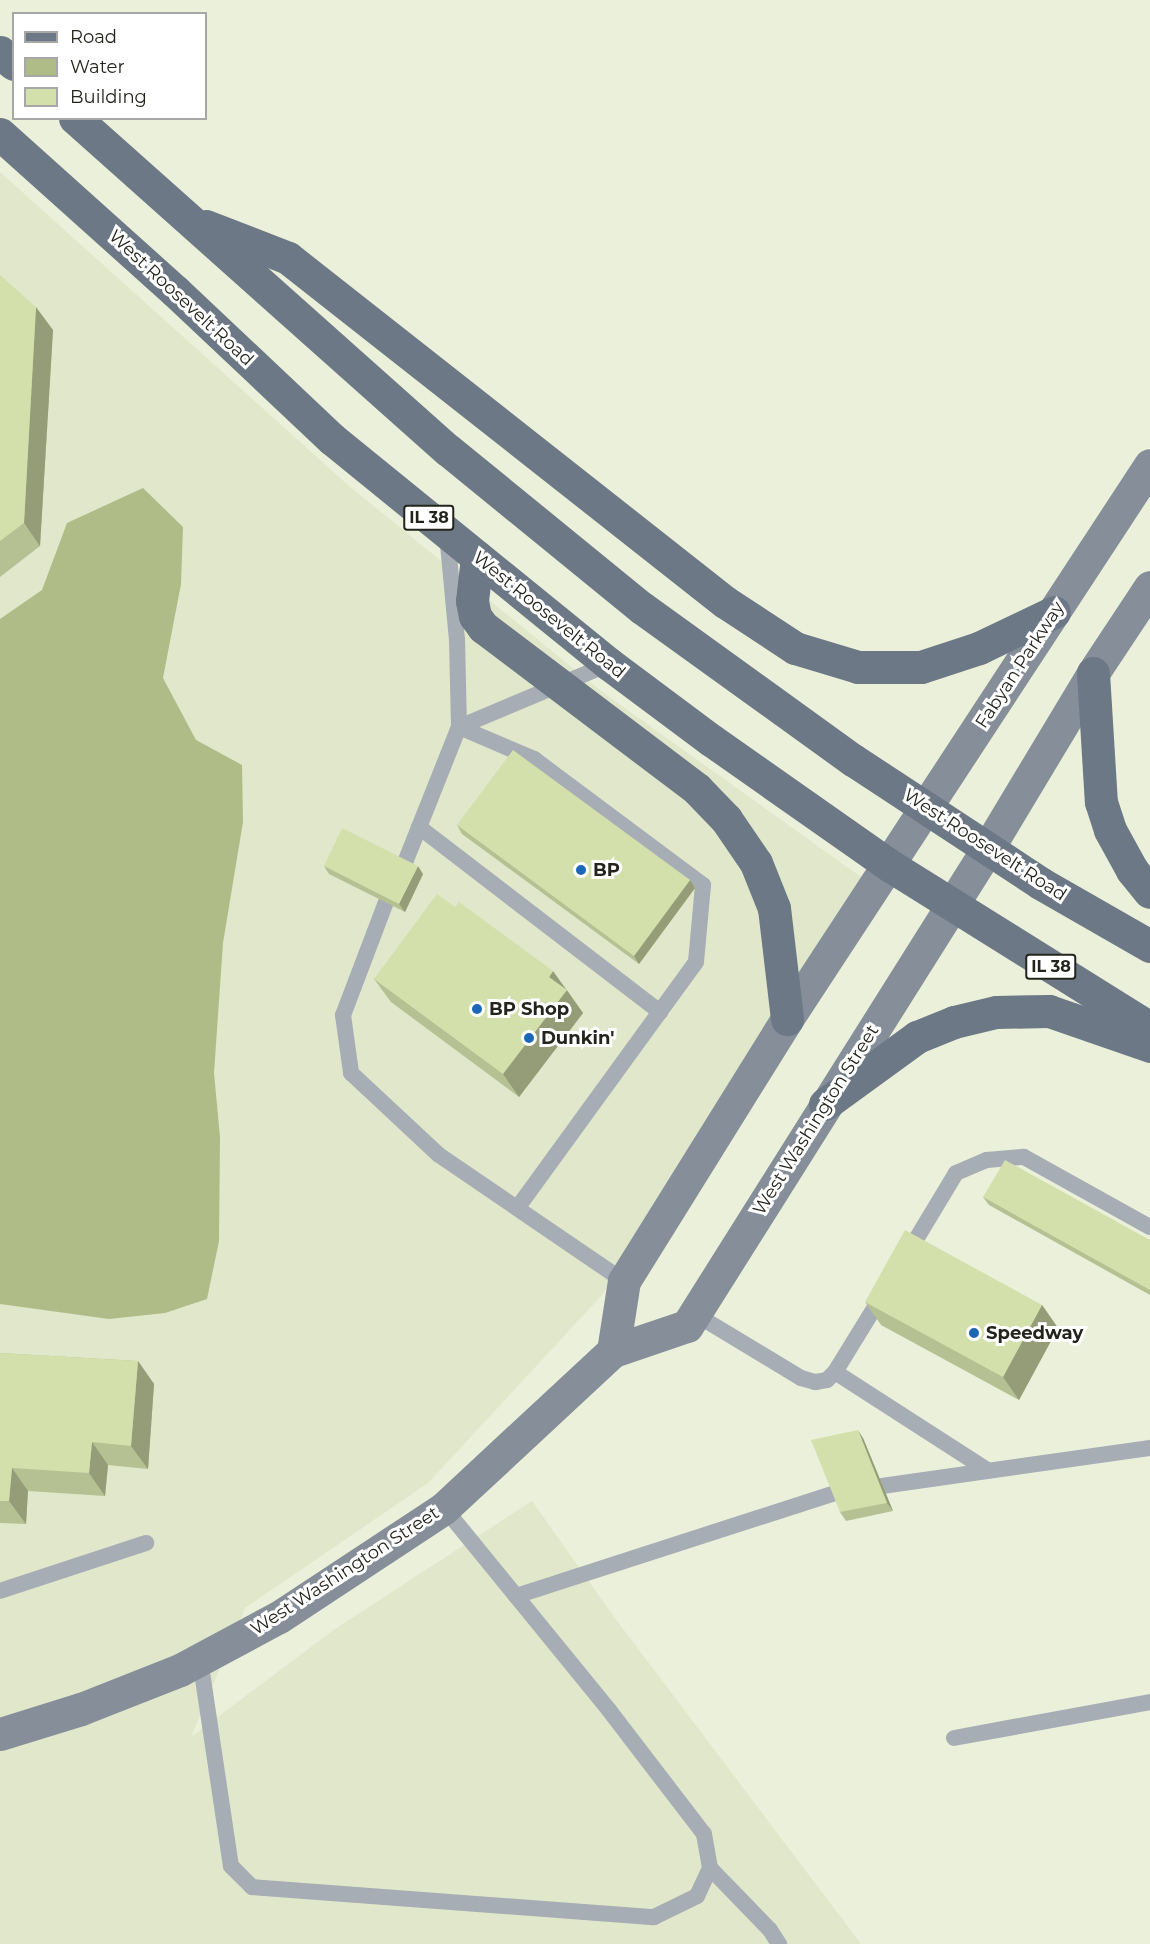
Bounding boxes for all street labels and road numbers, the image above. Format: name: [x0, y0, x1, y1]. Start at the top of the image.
street label: West Roosevelt Road: [104, 225, 258, 371]
road number: IL 38: [402, 505, 456, 531]
street label: West Roosevelt Road: [468, 547, 630, 683]
street label: Fabyan Parkway: [971, 598, 1069, 732]
street label: West Roosevelt Road: [899, 784, 1071, 906]
road number: IL 38: [1024, 954, 1078, 980]
street label: West Washington Street: [749, 1021, 883, 1219]
street label: West Washington Street: [247, 1502, 443, 1640]

